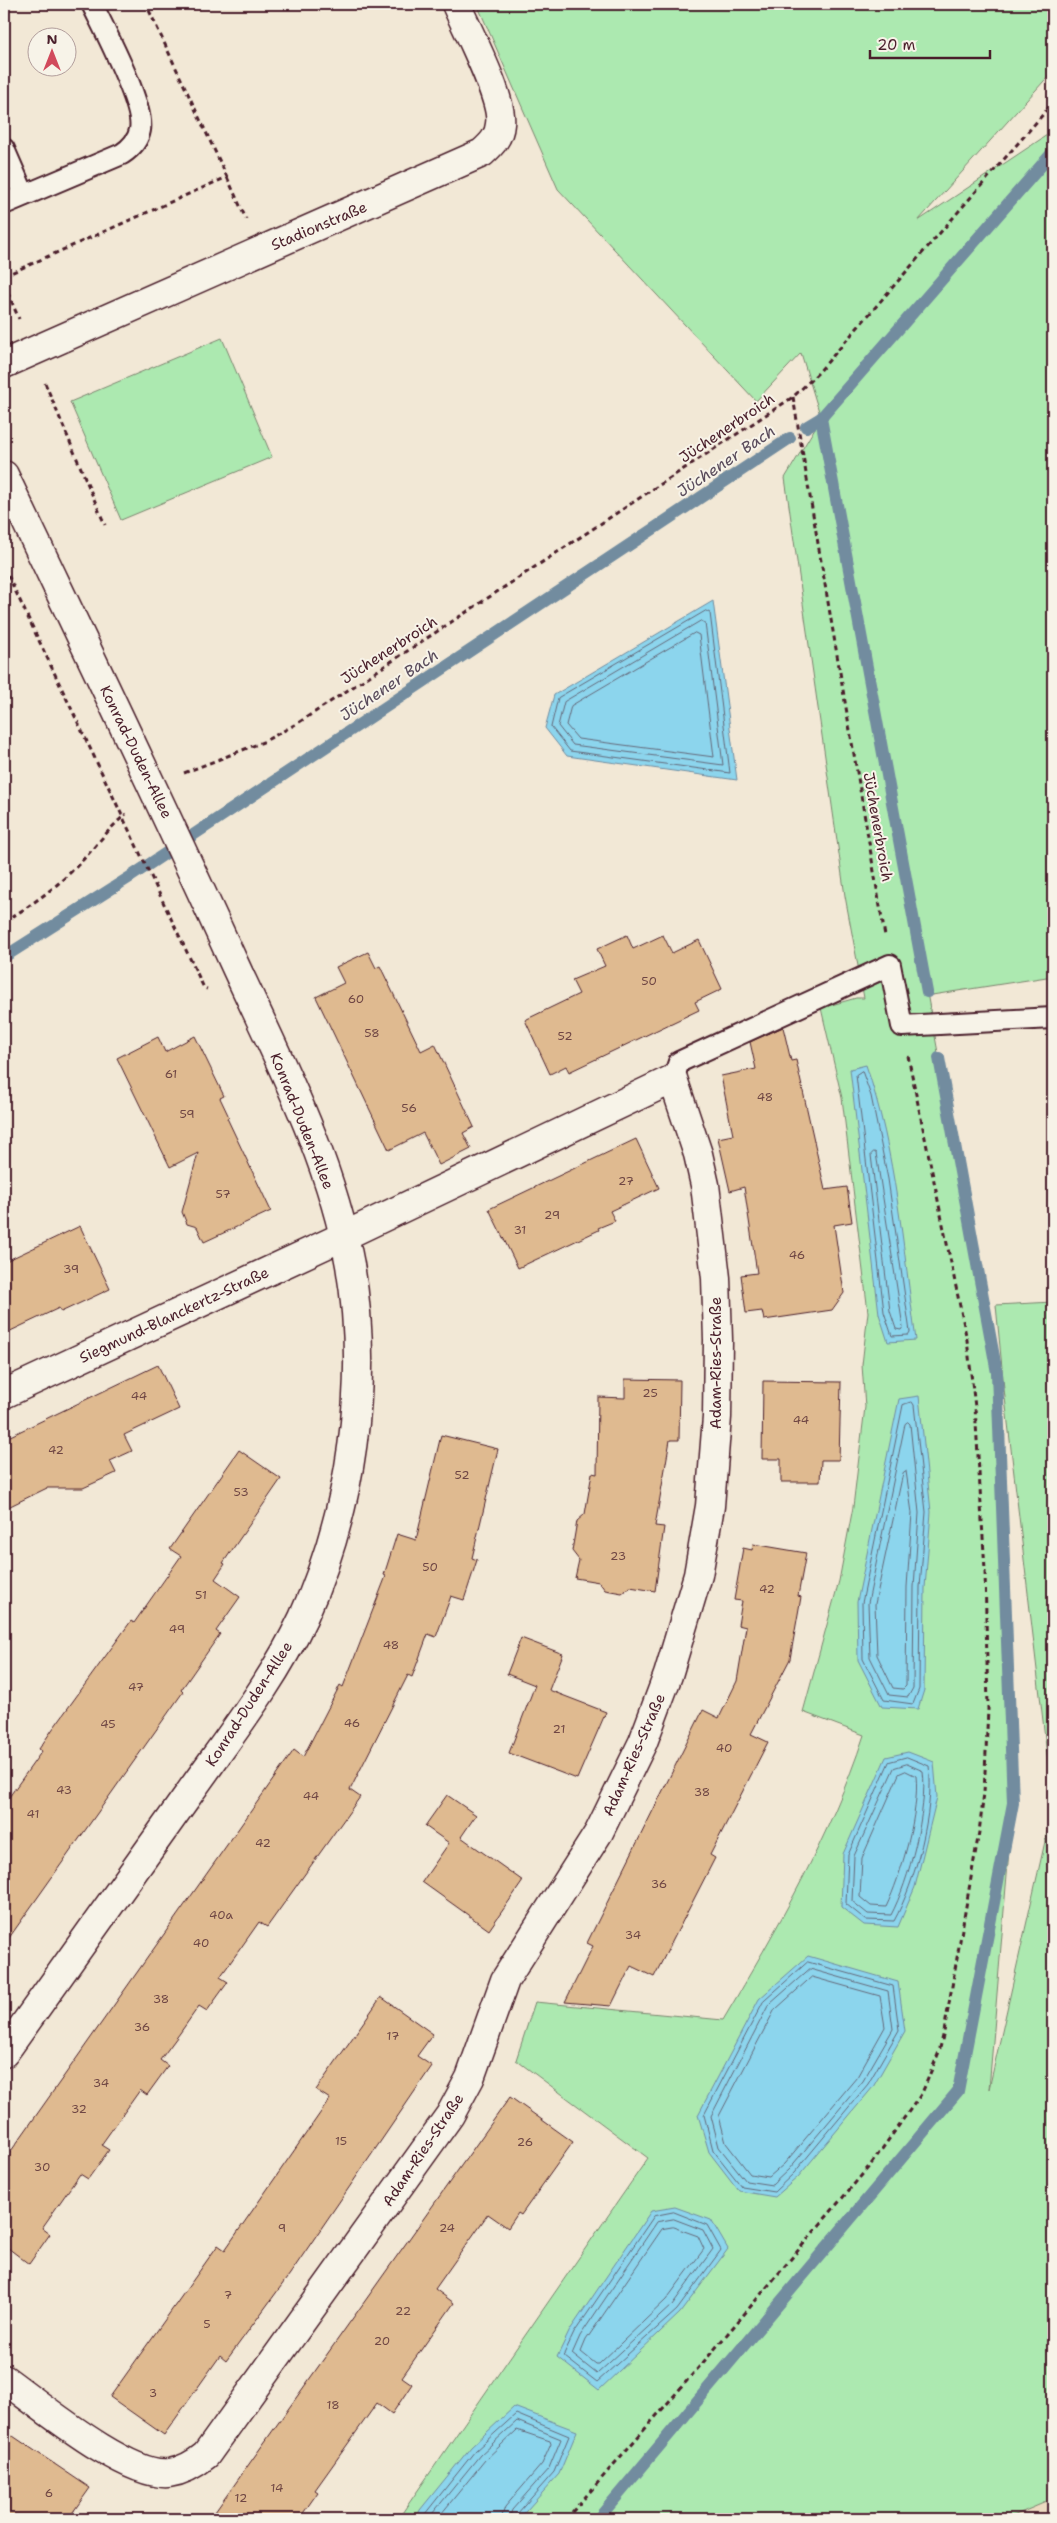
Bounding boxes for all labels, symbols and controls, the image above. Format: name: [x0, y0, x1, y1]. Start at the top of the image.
north arrow: [28, 28, 78, 78]
scale bar: [870, 28, 990, 60]
text: N: [46, 30, 58, 48]
text: 20 m: [877, 35, 916, 55]
street label: Stadionstraße: [268, 197, 370, 255]
street label: Jüchenerbroich: [675, 389, 779, 467]
water label: Jüchener Bach: [673, 420, 779, 502]
street label: Jüchenerbroich: [337, 611, 441, 689]
water label: Jüchener Bach: [336, 644, 442, 726]
street label: Konrad-Duden-Allee: [95, 682, 177, 822]
street label: Jüchenerbroich: [859, 771, 897, 883]
house number: 50: [641, 973, 657, 989]
house number: 60: [348, 991, 364, 1007]
house number: 58: [364, 1025, 380, 1041]
house number: 52: [557, 1028, 573, 1044]
street label: Konrad-Duden-Allee: [265, 1050, 339, 1192]
house number: 61: [165, 1066, 177, 1082]
house number: 48: [757, 1089, 773, 1105]
house number: 56: [401, 1100, 417, 1116]
house number: 59: [179, 1106, 195, 1122]
house number: 27: [618, 1173, 634, 1189]
house number: 57: [215, 1186, 231, 1202]
house number: 29: [544, 1207, 560, 1223]
house number: 31: [514, 1222, 526, 1238]
house number: 46: [789, 1247, 805, 1263]
house number: 39: [63, 1261, 79, 1277]
street label: Siegmund-Blanckertz-Straße: [76, 1262, 272, 1368]
street label: Adam-Ries-Straße: [706, 1297, 726, 1429]
house number: 25: [642, 1385, 658, 1401]
house number: 44: [131, 1388, 147, 1404]
house number: 44: [793, 1412, 809, 1428]
house number: 42: [48, 1442, 64, 1458]
house number: 52: [454, 1467, 470, 1483]
house number: 53: [233, 1484, 249, 1500]
house number: 23: [610, 1548, 626, 1564]
house number: 50: [422, 1559, 438, 1575]
house number: 42: [759, 1581, 775, 1597]
house number: 51: [195, 1587, 207, 1603]
house number: 49: [169, 1621, 185, 1637]
house number: 48: [383, 1637, 399, 1653]
street label: Konrad-Duden-Allee: [201, 1638, 297, 1770]
house number: 47: [128, 1679, 144, 1695]
street label: Adam-Ries-Straße: [598, 1690, 670, 1820]
house number: 46: [344, 1715, 360, 1731]
house number: 45: [100, 1716, 116, 1732]
house number: 21: [553, 1721, 565, 1737]
house number: 40: [716, 1740, 732, 1756]
house number: 43: [56, 1782, 72, 1798]
house number: 38: [694, 1784, 710, 1800]
house number: 44: [303, 1788, 319, 1804]
house number: 41: [27, 1806, 39, 1822]
house number: 42: [255, 1835, 271, 1851]
house number: 36: [651, 1876, 667, 1892]
house number: 40a: [209, 1907, 233, 1923]
house number: 34: [625, 1927, 641, 1943]
house number: 40: [193, 1935, 209, 1951]
house number: 38: [153, 1991, 169, 2007]
house number: 36: [134, 2019, 150, 2035]
house number: 17: [387, 2028, 399, 2044]
house number: 34: [93, 2075, 109, 2091]
street label: Adam-Ries-Straße: [378, 2090, 468, 2210]
house number: 32: [71, 2101, 87, 2117]
house number: 15: [335, 2133, 347, 2149]
house number: 26: [517, 2134, 533, 2150]
house number: 30: [34, 2159, 50, 2175]
house number: 9: [278, 2220, 286, 2236]
house number: 24: [439, 2220, 455, 2236]
house number: 7: [224, 2287, 232, 2303]
house number: 22: [395, 2303, 411, 2319]
house number: 5: [203, 2316, 211, 2332]
house number: 20: [374, 2333, 390, 2349]
house number: 3: [149, 2385, 157, 2401]
house number: 18: [326, 2397, 340, 2413]
house number: 14: [271, 2480, 283, 2496]
house number: 6: [45, 2485, 53, 2501]
house number: 12: [235, 2490, 247, 2506]

